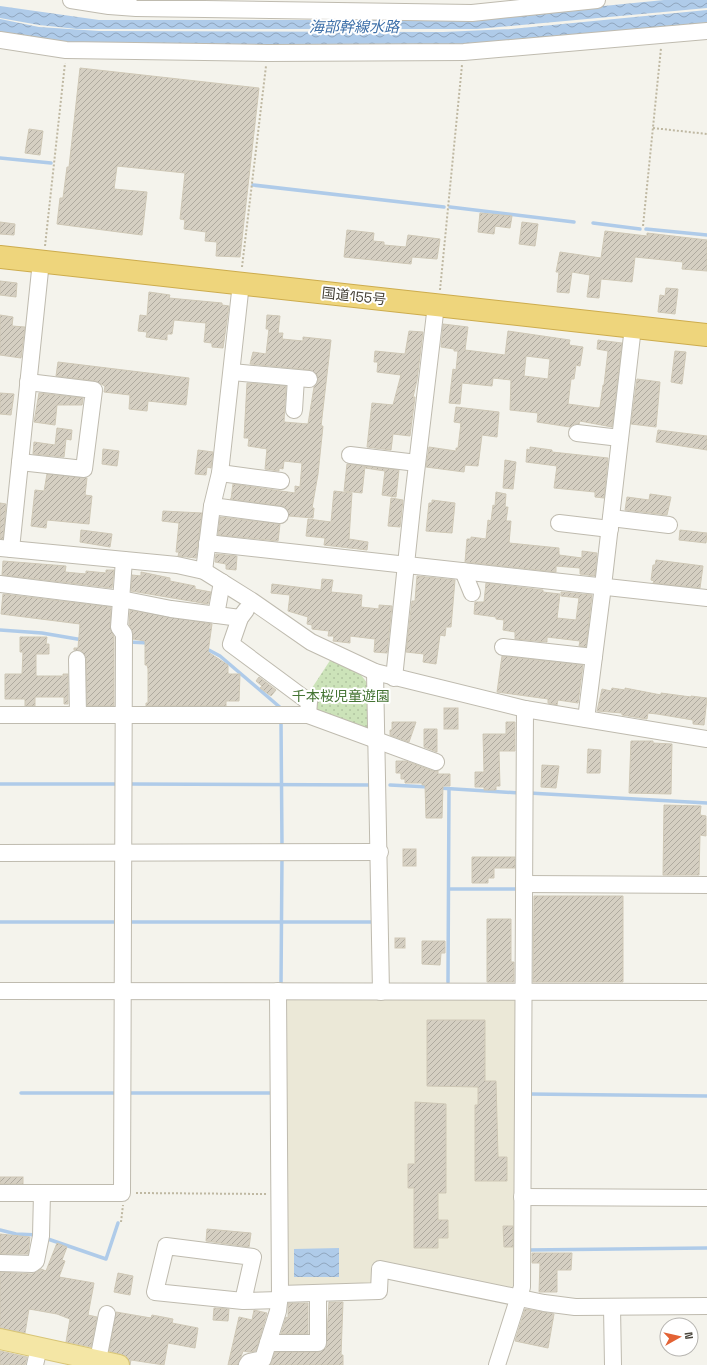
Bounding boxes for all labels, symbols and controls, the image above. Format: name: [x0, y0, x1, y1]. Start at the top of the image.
water label: 海部幹線水路: [309, 17, 401, 36]
street label: 国道155号: [321, 284, 387, 308]
park label: 千本桜児童遊園: [292, 687, 390, 705]
north arrow: [659, 1317, 699, 1357]
text: N: [681, 1331, 696, 1340]

